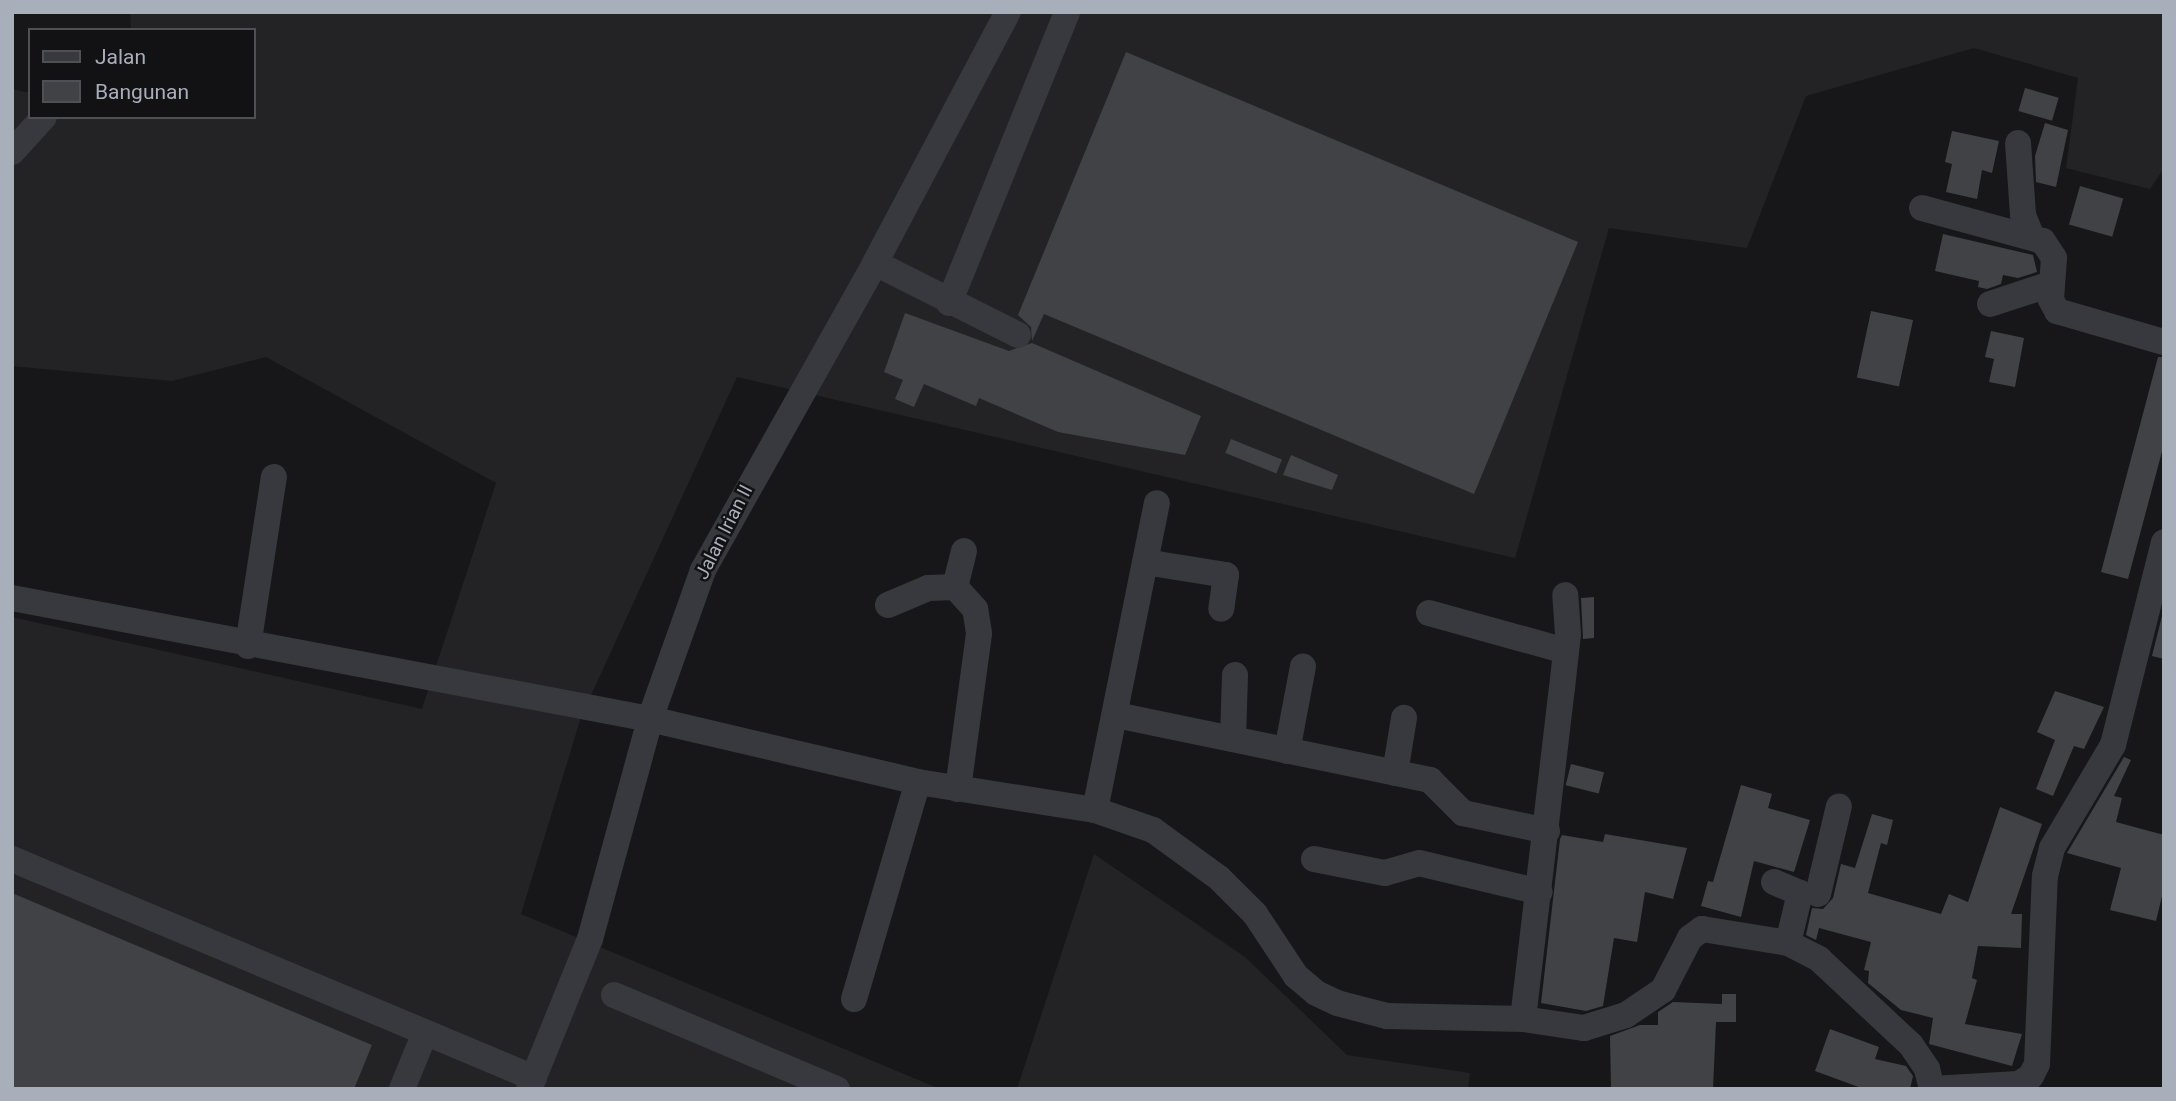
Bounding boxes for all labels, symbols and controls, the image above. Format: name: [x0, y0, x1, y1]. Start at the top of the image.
legend: [28, 28, 256, 119]
text: Jalan: [95, 45, 146, 69]
text: Bangunan: [95, 80, 189, 104]
street label: Jalan Irian II: [690, 481, 758, 583]

